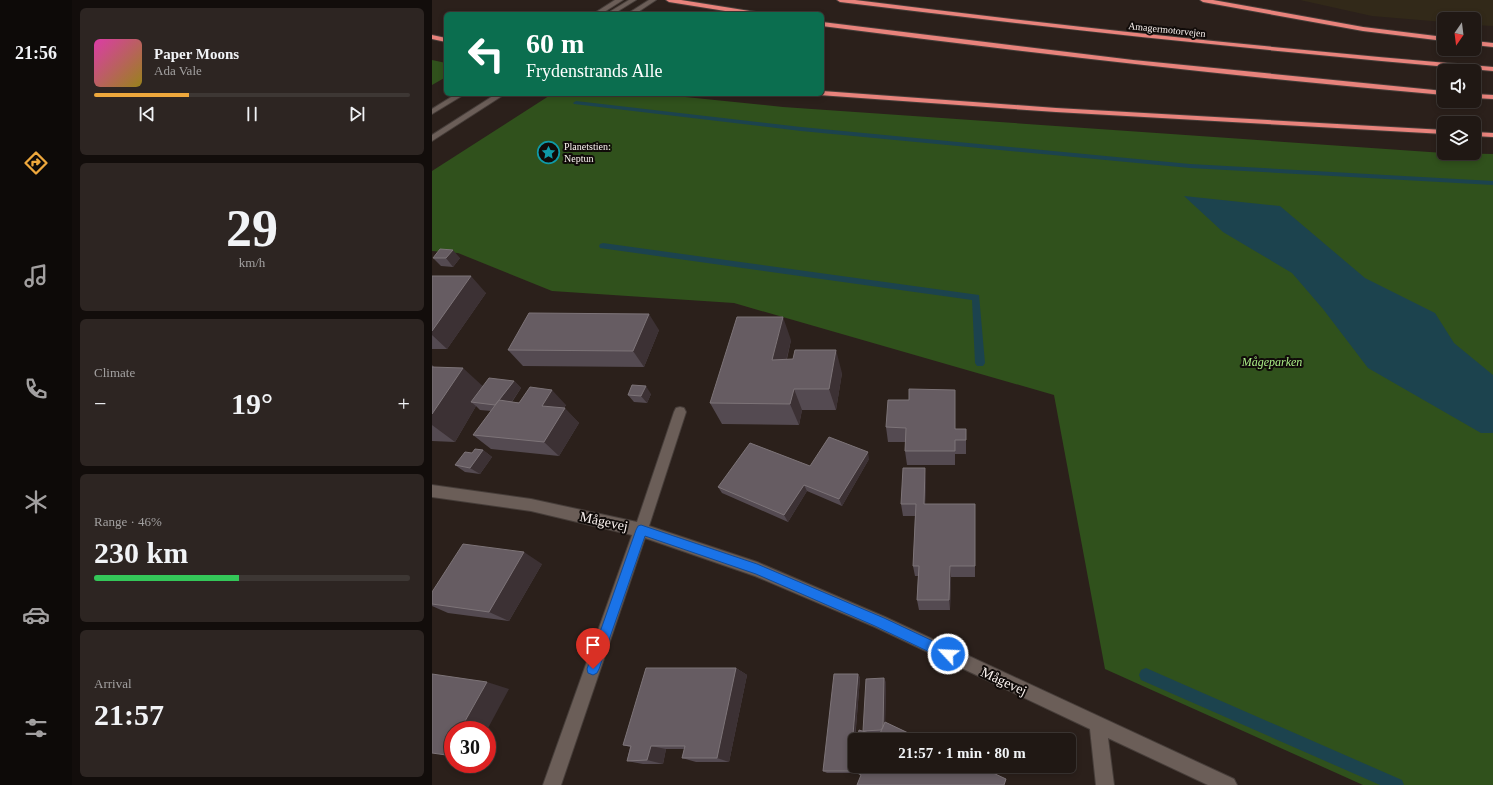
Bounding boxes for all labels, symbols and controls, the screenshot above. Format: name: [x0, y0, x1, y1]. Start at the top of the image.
north arrow: [1437, 12, 1481, 56]
map controls: [1437, 12, 1481, 160]
street label: Amagermotorvejen: [1128, 20, 1206, 39]
icon: left: [460, 28, 512, 80]
text: 60 m: [526, 28, 584, 59]
text: 21:56: [15, 43, 57, 63]
text: Paper Moons: [154, 46, 239, 62]
text: Frydenstrands Alle: [526, 61, 663, 81]
text: Ada Vale: [154, 63, 202, 78]
button: sound: [1437, 64, 1481, 108]
icon: previous: [136, 103, 158, 125]
icon: pause: [241, 103, 263, 125]
icon: next: [346, 103, 368, 125]
button: layers: [1437, 116, 1481, 160]
place icon: Planetstien: Neptun: [535, 139, 561, 165]
place label: Planetstien: Neptun: [564, 141, 611, 164]
icon: directions: [22, 149, 50, 177]
text: 29: [226, 200, 278, 257]
text: km/h: [239, 255, 265, 270]
icon: music: [22, 262, 50, 290]
park label: Mågeparken: [1241, 355, 1302, 369]
text: Climate: [94, 365, 135, 380]
icon: phone: [22, 375, 50, 403]
text: 19°: [231, 387, 273, 420]
text: −: [94, 391, 106, 416]
text: +: [398, 391, 410, 416]
icon: climate: [22, 488, 50, 516]
street label: Mågevej: [578, 509, 629, 534]
text: Range · 46%: [94, 514, 162, 529]
text: 230 km: [94, 536, 188, 569]
icon: car: [22, 601, 50, 629]
pin: [576, 628, 610, 669]
position arrow: [927, 633, 969, 675]
icon: arrive: [582, 634, 604, 656]
street label: Mågevej: [978, 664, 1029, 699]
text: Arrival: [94, 676, 132, 691]
text: 21:57: [94, 698, 164, 731]
icon: filters: [22, 714, 50, 742]
speed limit sign: 30: [444, 721, 496, 773]
text: 21:57 · 1 min · 80 m: [898, 745, 1026, 761]

